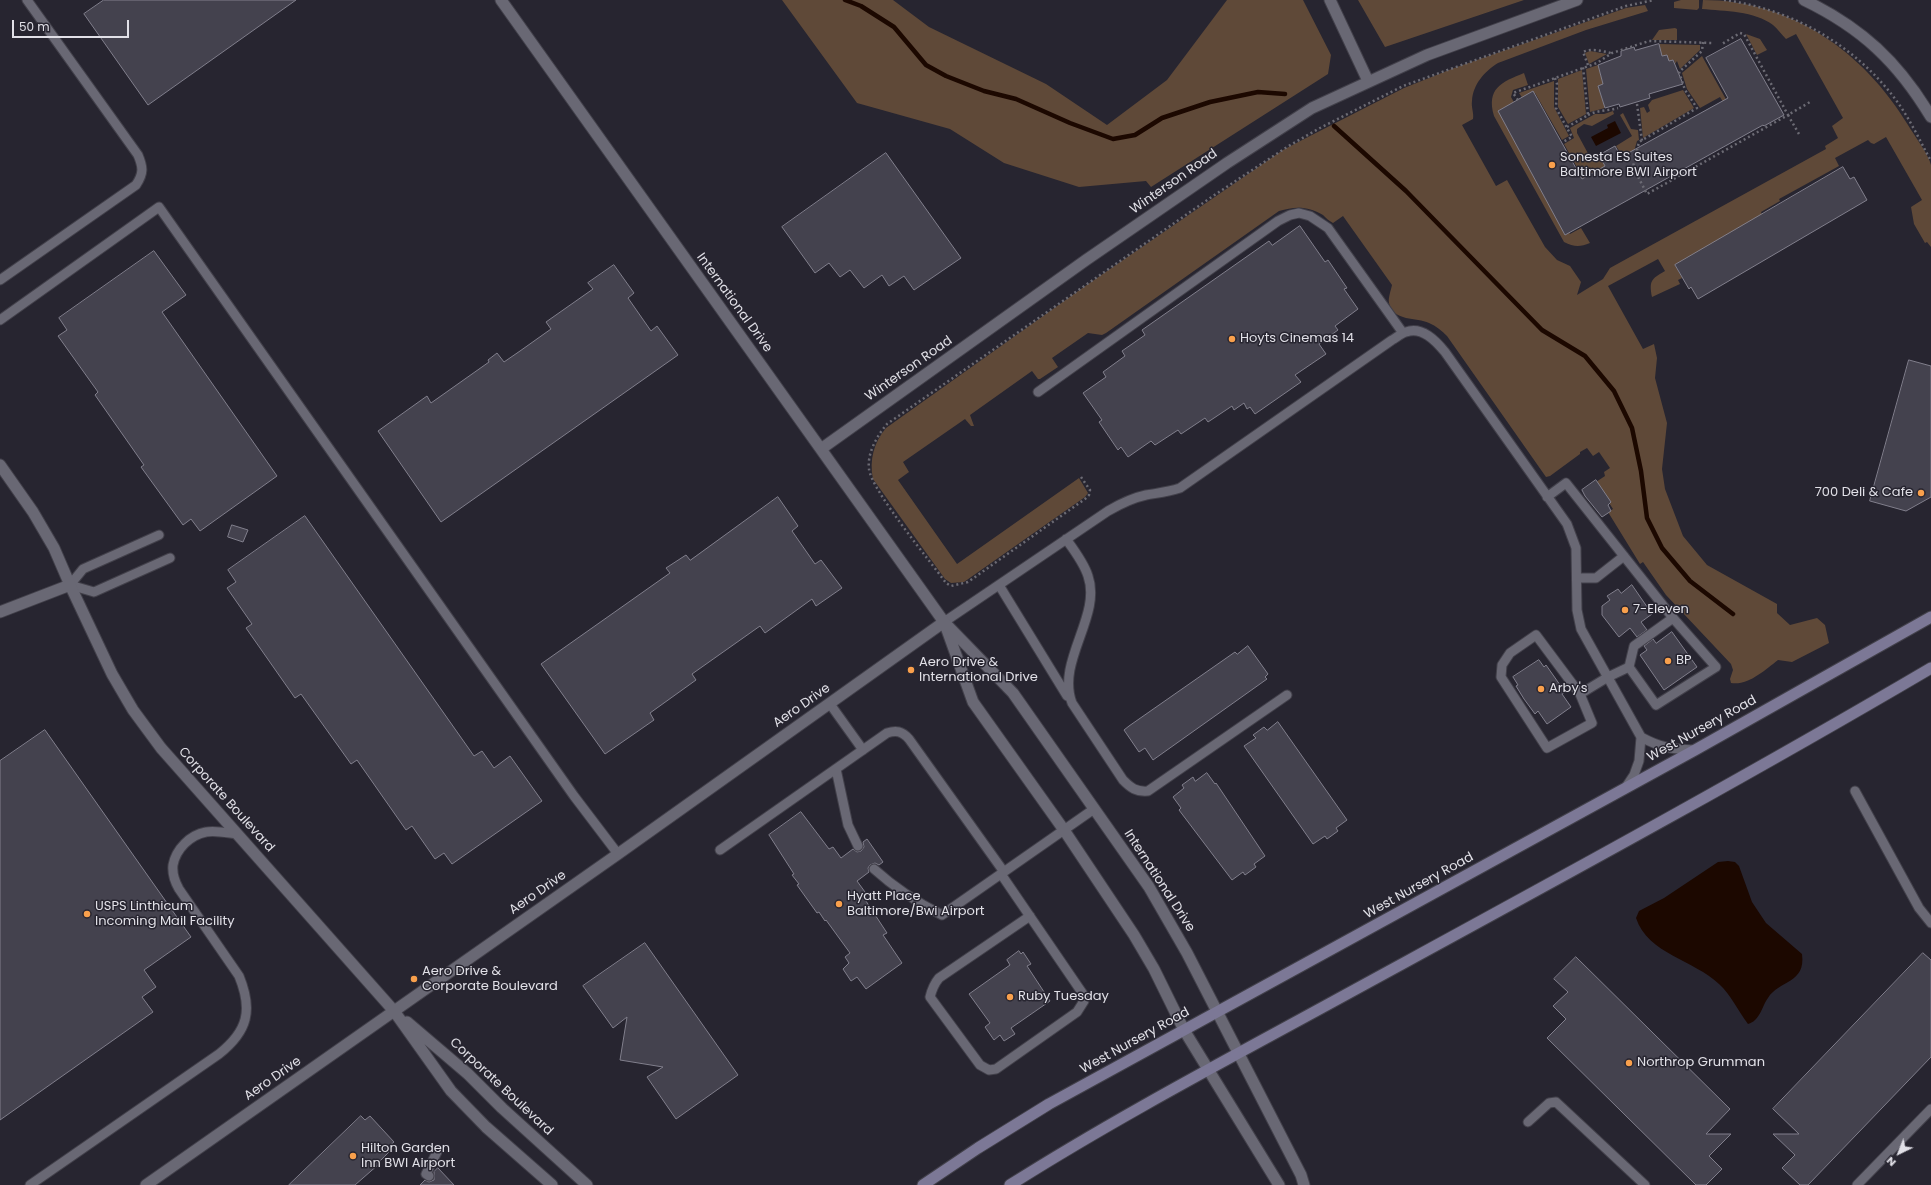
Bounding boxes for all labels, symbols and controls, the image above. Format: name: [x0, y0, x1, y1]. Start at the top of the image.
scale bar: [14, 12, 131, 38]
text: 50 m: [19, 18, 50, 35]
street label: Winterson Road: [1128, 146, 1220, 218]
place label: Sonesta ES Suites Baltimore BWI Airport: [1560, 150, 1697, 181]
marker: Sonesta ES Suites Baltimore BWI Airport: [1547, 160, 1557, 170]
street label: International Drive: [693, 250, 775, 356]
place label: Hoyts Cinemas 14: [1240, 331, 1354, 347]
street label: Winterson Road: [863, 333, 955, 405]
marker: Hoyts Cinemas 14: [1227, 334, 1237, 344]
place label: 700 Deli & Cafe: [1815, 485, 1913, 501]
marker: 700 Deli & Cafe: [1916, 488, 1926, 498]
place label: 7-Eleven: [1633, 602, 1689, 618]
marker: 7-Eleven: [1620, 605, 1630, 615]
place label: BP: [1676, 653, 1691, 669]
place label: Aero Drive & International Drive: [919, 655, 1038, 686]
marker: BP: [1663, 656, 1673, 666]
marker: Aero Drive & International Drive: [906, 665, 916, 675]
street label: Aero Drive: [770, 681, 834, 731]
place label: Arby's: [1549, 681, 1588, 697]
marker: Arby's: [1536, 684, 1546, 694]
street label: West Nursery Road: [1645, 693, 1759, 765]
street label: Corporate Boulevard: [175, 744, 277, 856]
street label: International Drive: [1120, 827, 1198, 935]
street label: West Nursery Road: [1362, 850, 1476, 922]
street label: Aero Drive: [506, 868, 570, 918]
place label: Hyatt Place Baltimore/Bwi Airport: [847, 889, 984, 920]
place label: USPS Linthicum Incoming Mail Facility: [95, 899, 235, 930]
marker: Hyatt Place Baltimore/Bwi Airport: [834, 899, 844, 909]
marker: USPS Linthicum Incoming Mail Facility: [82, 909, 92, 919]
place label: Aero Drive & Corporate Boulevard: [422, 964, 558, 995]
marker: Aero Drive & Corporate Boulevard: [409, 974, 419, 984]
place label: Ruby Tuesday: [1018, 989, 1109, 1005]
marker: Ruby Tuesday: [1005, 992, 1015, 1002]
street label: West Nursery Road: [1078, 1005, 1192, 1077]
street label: Corporate Boulevard: [446, 1035, 556, 1139]
street label: Aero Drive: [241, 1054, 305, 1104]
place label: Northrop Grumman: [1637, 1055, 1765, 1071]
marker: Northrop Grumman: [1624, 1058, 1634, 1068]
north arrow: [1879, 1133, 1919, 1173]
place label: Hilton Garden Inn BWI Airport: [361, 1141, 455, 1172]
marker: Hilton Garden Inn BWI Airport: [348, 1151, 358, 1161]
text: N: [1882, 1153, 1899, 1170]

